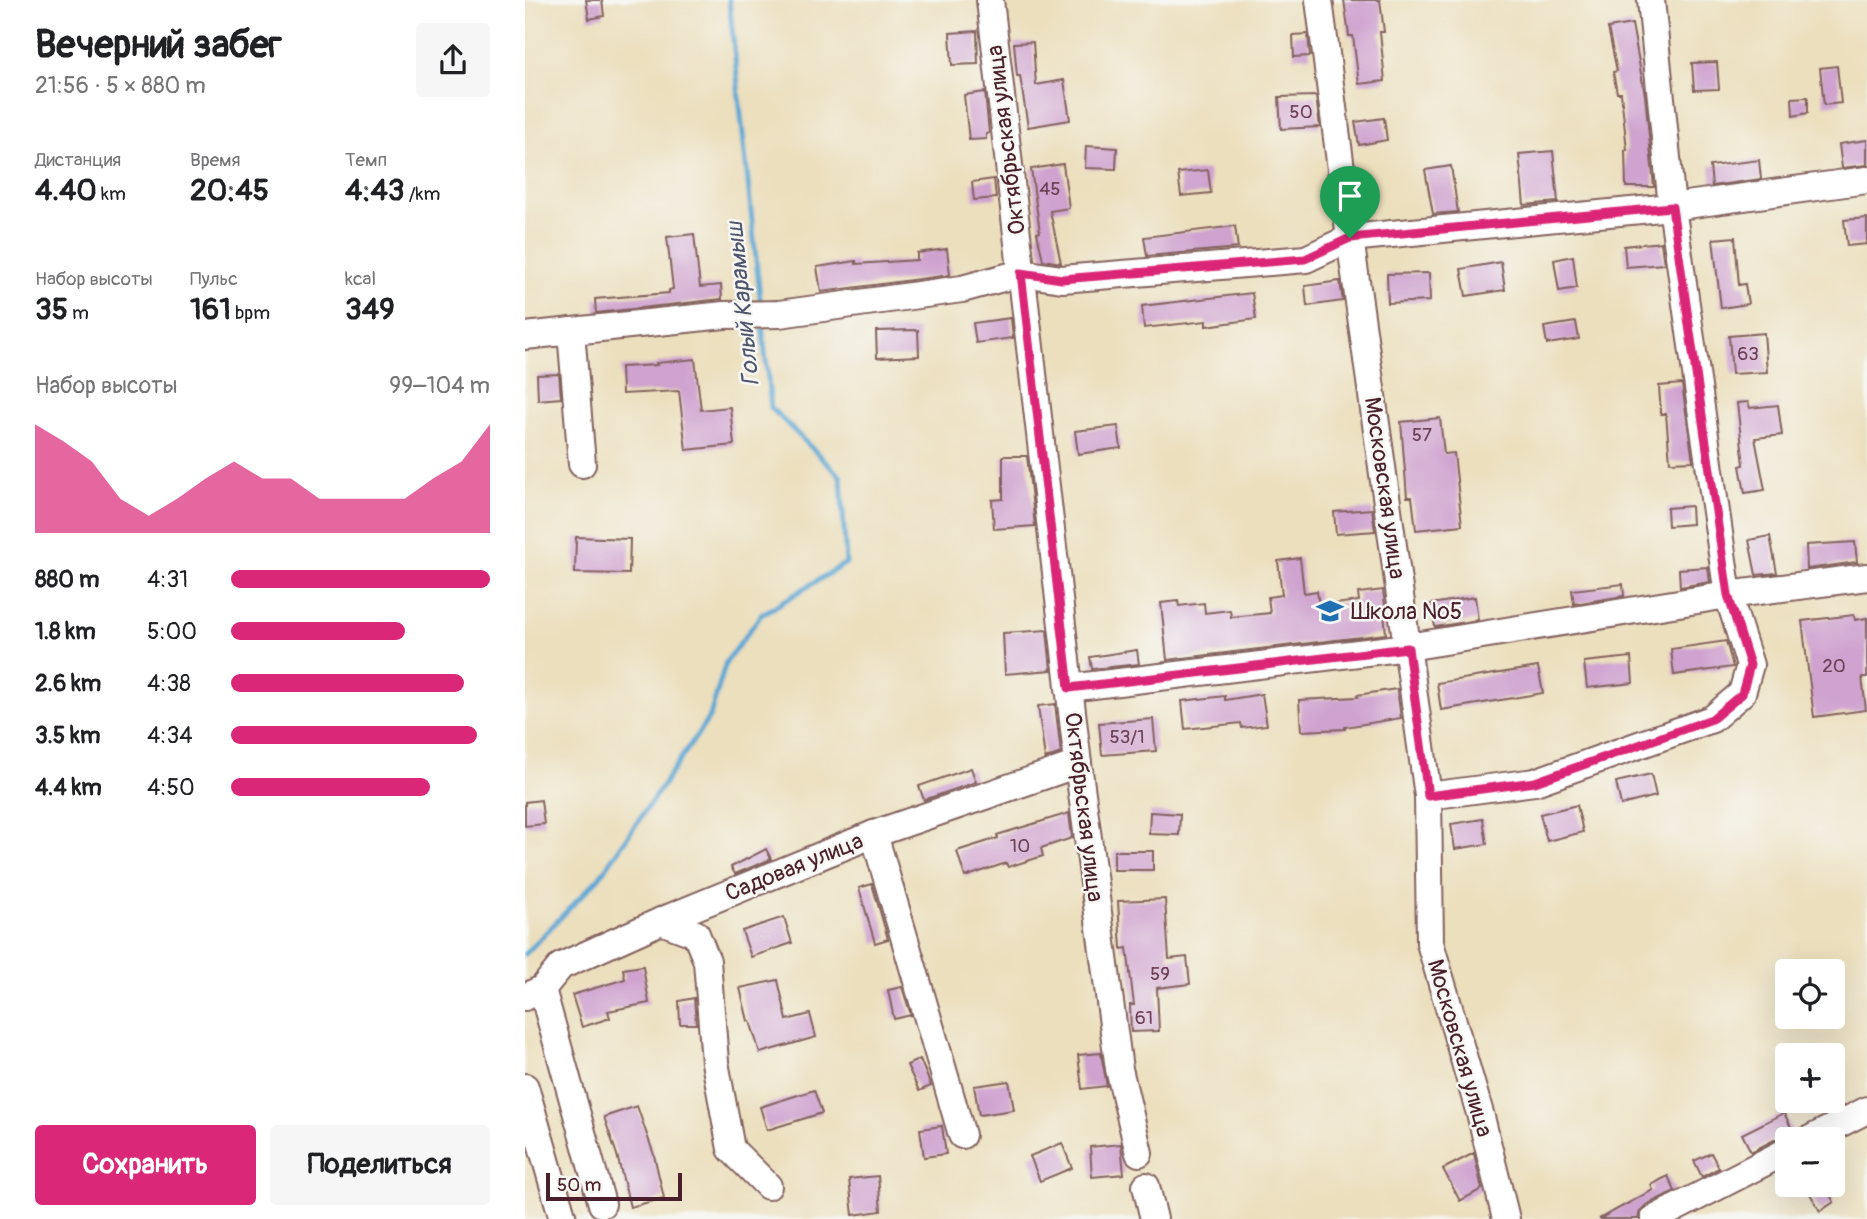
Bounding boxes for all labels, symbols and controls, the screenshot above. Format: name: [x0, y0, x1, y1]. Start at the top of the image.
text: Вечерний забег: [35, 21, 282, 69]
button: share: [416, 23, 490, 97]
street label: Октябрьская улица: [980, 44, 1032, 236]
text: 21:56 · 5 × 880 m: [35, 71, 206, 100]
house number: 50: [1289, 100, 1313, 124]
text: Дистанция: [35, 148, 121, 172]
text: Время: [190, 148, 241, 172]
text: Темп: [345, 148, 387, 172]
pin: [1320, 166, 1380, 238]
text: 4.40: [35, 172, 97, 209]
text: 20:45: [190, 172, 269, 209]
text: 4:43: [345, 172, 405, 209]
house number: 45: [1039, 177, 1061, 201]
icon: arrive: [1331, 177, 1369, 215]
text: km: [97, 182, 126, 206]
text: /km: [405, 182, 440, 206]
water label: Голый Карамыш: [720, 219, 766, 387]
text: Набор высоты: [35, 267, 153, 291]
text: Пульс: [190, 267, 238, 291]
text: kcal: [345, 267, 376, 291]
text: 35: [35, 291, 68, 328]
text: 161: [190, 291, 231, 328]
text: 349: [345, 291, 395, 328]
text: m: [68, 301, 89, 325]
text: bpm: [231, 301, 270, 325]
house number: 63: [1737, 342, 1759, 366]
text: Набор высоты: [35, 371, 177, 400]
text: 99–104 m: [389, 371, 490, 400]
street label: Московская улица: [1358, 395, 1412, 581]
house number: 57: [1412, 423, 1432, 447]
text: 880 m: [35, 565, 99, 594]
text: 4:31: [147, 565, 188, 594]
school or university icon: Школа №5: [1315, 596, 1345, 626]
place label: Школа №5: [1351, 597, 1462, 626]
text: 1.8 km: [35, 617, 96, 646]
text: 5:00: [147, 617, 197, 646]
house number: 20: [1822, 654, 1846, 678]
text: 2.6 km: [35, 669, 101, 698]
text: 4:38: [147, 669, 191, 698]
street label: Октябрьская улица: [1058, 711, 1110, 903]
text: 3.5 km: [35, 721, 100, 750]
text: 4:34: [147, 721, 193, 750]
house number: 53/1: [1109, 725, 1145, 749]
text: 4.4 km: [35, 773, 102, 802]
text: 4:50: [147, 773, 195, 802]
street label: Садовая улица: [721, 826, 867, 908]
house number: 10: [1010, 834, 1030, 858]
street label: Московская улица: [1421, 956, 1499, 1140]
map controls: [1775, 959, 1845, 1197]
button: locate: [1775, 959, 1845, 1029]
house number: 59: [1150, 962, 1170, 986]
house number: 61: [1135, 1006, 1153, 1030]
button: +: [1775, 1043, 1845, 1113]
button: Сохранить: [35, 1125, 256, 1205]
button: Поделиться: [270, 1125, 490, 1205]
button: −: [1775, 1127, 1845, 1197]
scale bar: [546, 1170, 683, 1202]
text: 50 m: [557, 1173, 601, 1197]

